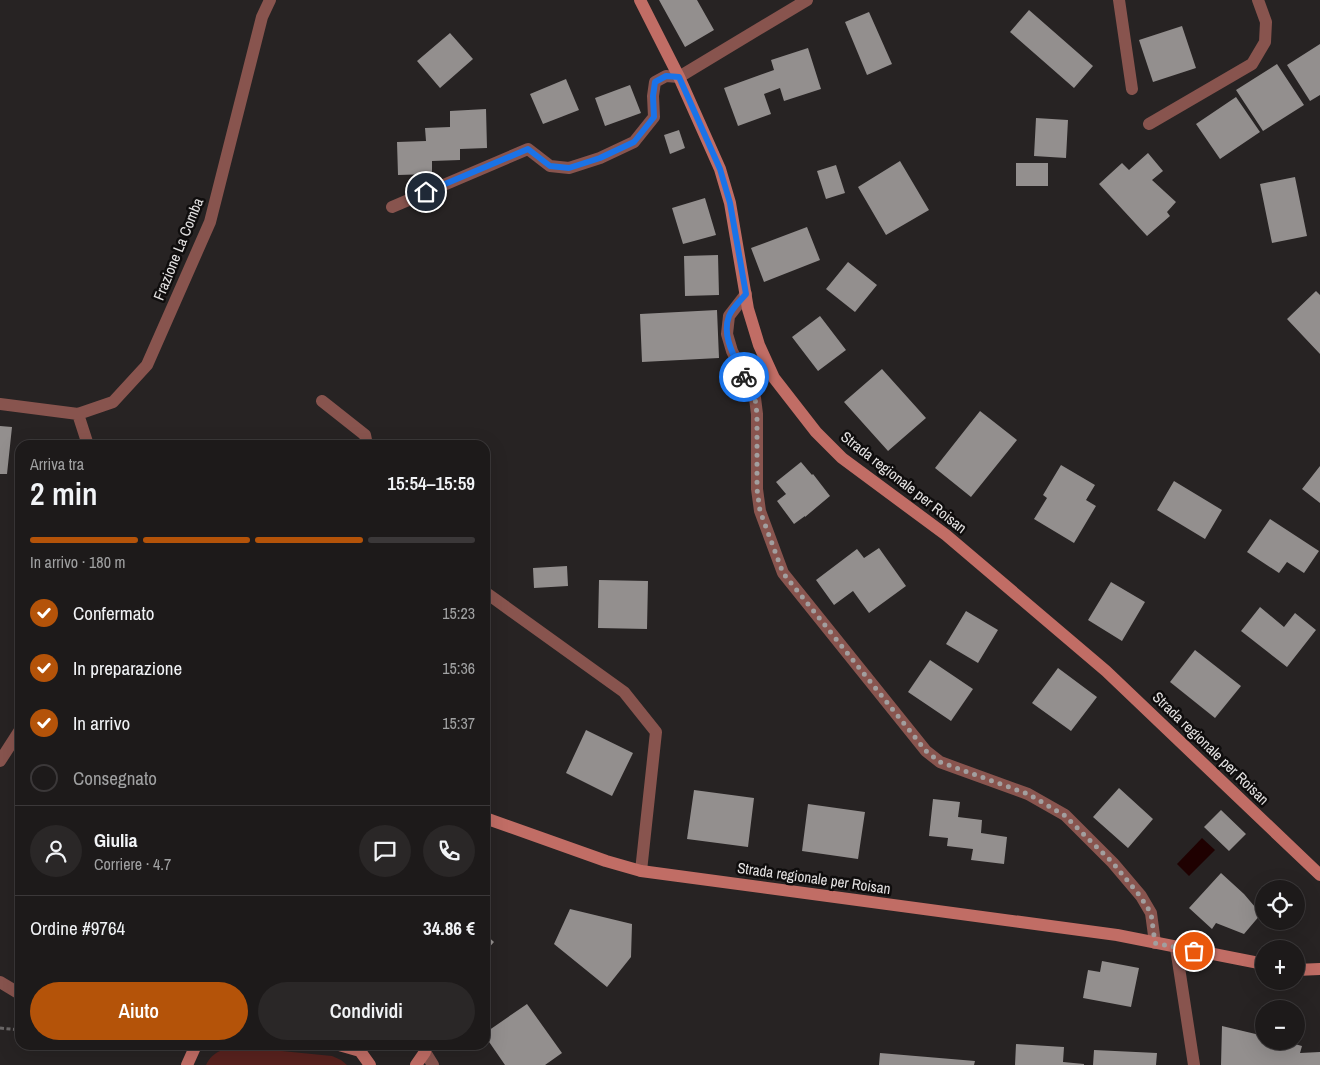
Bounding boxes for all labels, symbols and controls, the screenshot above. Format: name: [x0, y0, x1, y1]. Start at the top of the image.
pin: [405, 171, 447, 213]
icon: home: [412, 178, 440, 206]
street label: Frazione La Comba: [148, 195, 208, 303]
courier: [719, 352, 769, 402]
icon: bike: [730, 363, 758, 391]
street label: Strada regionale per Roisan: [837, 426, 971, 538]
text: Arriva tra: [30, 453, 84, 475]
text: 15:54–15:59: [387, 470, 475, 496]
text: 2 min: [30, 472, 98, 515]
text: In arrivo · 180 m: [30, 551, 126, 573]
icon: check: [30, 599, 58, 627]
text: Confermato: [73, 600, 154, 626]
text: 15:23: [442, 602, 475, 624]
icon: check: [30, 654, 58, 682]
text: In preparazione: [73, 655, 182, 681]
text: 15:36: [442, 657, 475, 679]
street label: Strada regionale per Roisan: [1148, 687, 1274, 809]
icon: check: [30, 709, 58, 737]
text: In arrivo: [73, 710, 130, 736]
text: 15:37: [442, 712, 475, 734]
text: Consegnato: [73, 765, 157, 791]
button: person: [30, 825, 82, 877]
button: chat: [359, 825, 411, 877]
button: phone: [423, 825, 475, 877]
text: Giulia: [94, 827, 137, 853]
text: Corriere · 4.7: [94, 853, 171, 875]
street label: Strada regionale per Roisan: [736, 857, 892, 899]
map controls: [1255, 880, 1305, 1050]
button: locate: [1255, 880, 1305, 930]
text: Ordine #9764: [30, 915, 125, 941]
text: 34.86 €: [423, 915, 475, 941]
pin: [1173, 930, 1215, 972]
icon: bag: [1180, 937, 1208, 965]
button: +: [1255, 940, 1305, 990]
button: Aiuto: [30, 982, 248, 1040]
button: Condividi: [258, 982, 475, 1040]
button: −: [1255, 1000, 1305, 1050]

